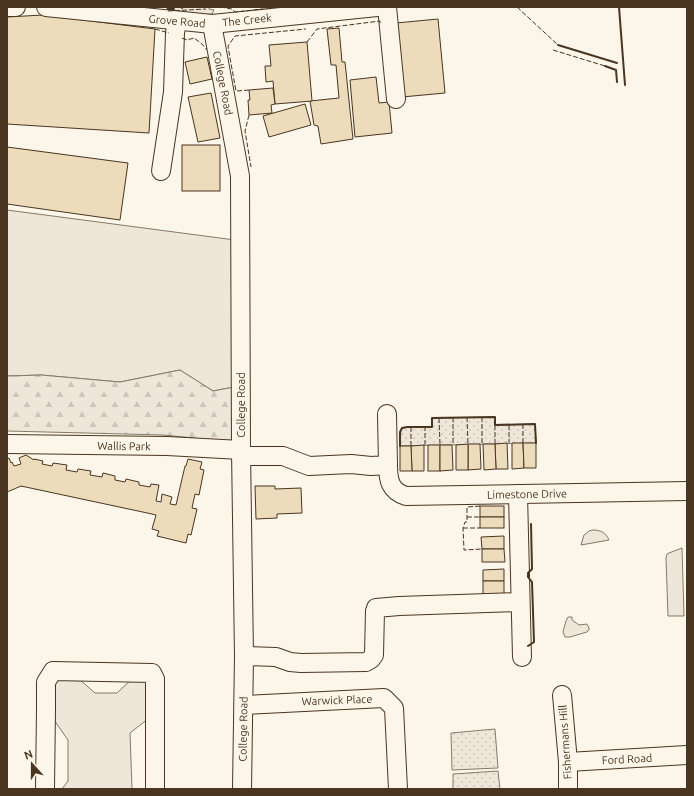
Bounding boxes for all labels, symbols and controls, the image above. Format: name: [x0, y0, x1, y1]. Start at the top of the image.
street label: The Creek: [222, 11, 273, 29]
street label: Grove Road: [148, 13, 206, 29]
street label: College Road: [211, 50, 235, 116]
street label: College Road: [235, 372, 247, 438]
street label: Wallis Park: [97, 440, 151, 452]
street label: Limestone Drive: [487, 487, 567, 501]
street label: Warwick Place: [301, 693, 373, 707]
street label: College Road: [236, 696, 250, 762]
street label: Fishermans Hill: [556, 704, 574, 780]
north arrow: [12, 744, 52, 784]
text: N: [22, 748, 34, 762]
street label: Ford Road: [601, 752, 653, 766]

